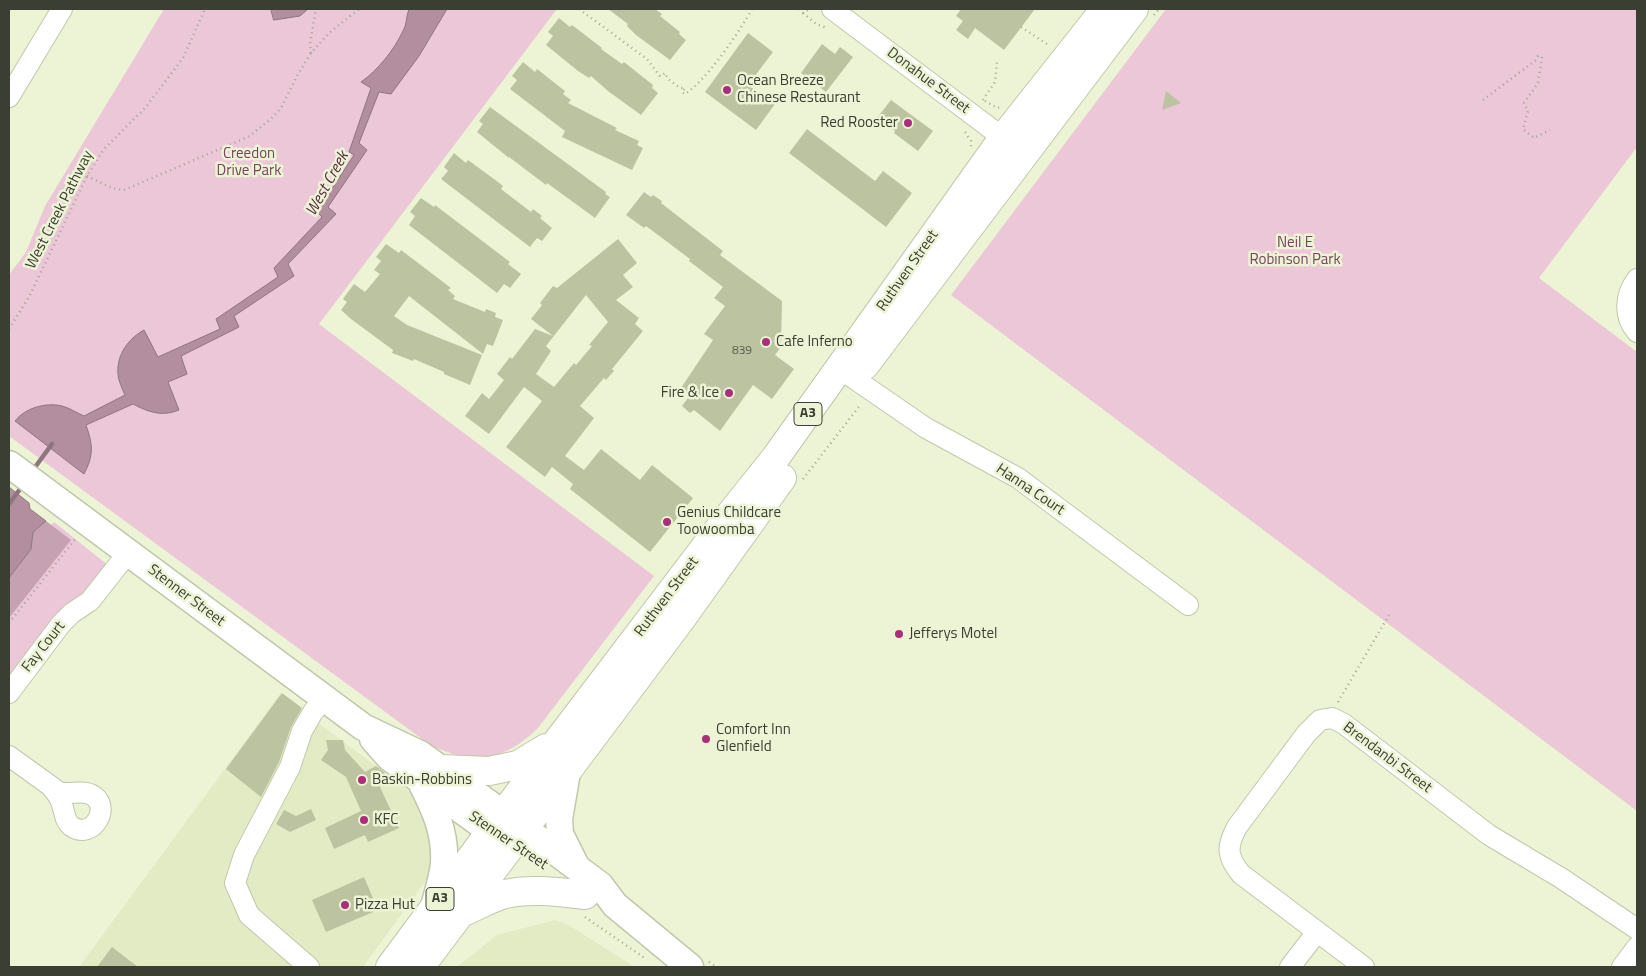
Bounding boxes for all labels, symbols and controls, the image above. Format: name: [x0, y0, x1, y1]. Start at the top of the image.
street label: Donahue Street: [883, 44, 973, 118]
place label: Ocean Breeze Chinese Restaurant: [737, 72, 860, 107]
marker: Ocean Breeze Chinese Restaurant: [721, 84, 733, 96]
place label: Red Rooster: [820, 114, 898, 132]
marker: Red Rooster: [902, 117, 914, 129]
park label: Creedon Drive Park: [217, 145, 281, 180]
street label: West Creek Pathway: [22, 148, 98, 272]
water label: West Creek: [302, 148, 354, 220]
street label: Ruthven Street: [873, 227, 943, 315]
park label: Neil E Robinson Park: [1249, 234, 1341, 269]
place label: Cafe Inferno: [776, 333, 853, 351]
marker: Cafe Inferno: [760, 336, 772, 348]
house number: 839: [732, 344, 752, 358]
place label: Fire & Ice: [661, 384, 719, 402]
marker: Fire & Ice: [723, 387, 735, 399]
road number: A3: [794, 402, 822, 426]
street label: Hanna Court: [992, 460, 1068, 520]
place label: Genius Childcare Toowoomba: [677, 504, 781, 539]
marker: Genius Childcare Toowoomba: [661, 516, 673, 528]
street label: Ruthven Street: [631, 554, 703, 640]
street label: Stenner Street: [144, 561, 228, 631]
street label: Fay Court: [19, 618, 69, 676]
place label: Jefferys Motel: [909, 625, 997, 643]
marker: Jefferys Motel: [893, 628, 905, 640]
street label: Brendanbi Street: [1339, 719, 1435, 797]
place label: Comfort Inn Glenfield: [716, 721, 791, 756]
marker: Comfort Inn Glenfield: [700, 733, 712, 745]
place label: Baskin-Robbins: [372, 771, 472, 789]
marker: Baskin-Robbins: [356, 774, 368, 786]
street label: Stenner Street: [465, 808, 551, 874]
place label: KFC: [374, 811, 398, 829]
marker: KFC: [358, 814, 370, 826]
road number: A3: [426, 888, 454, 911]
place label: Pizza Hut: [355, 896, 415, 914]
marker: Pizza Hut: [339, 899, 351, 911]

